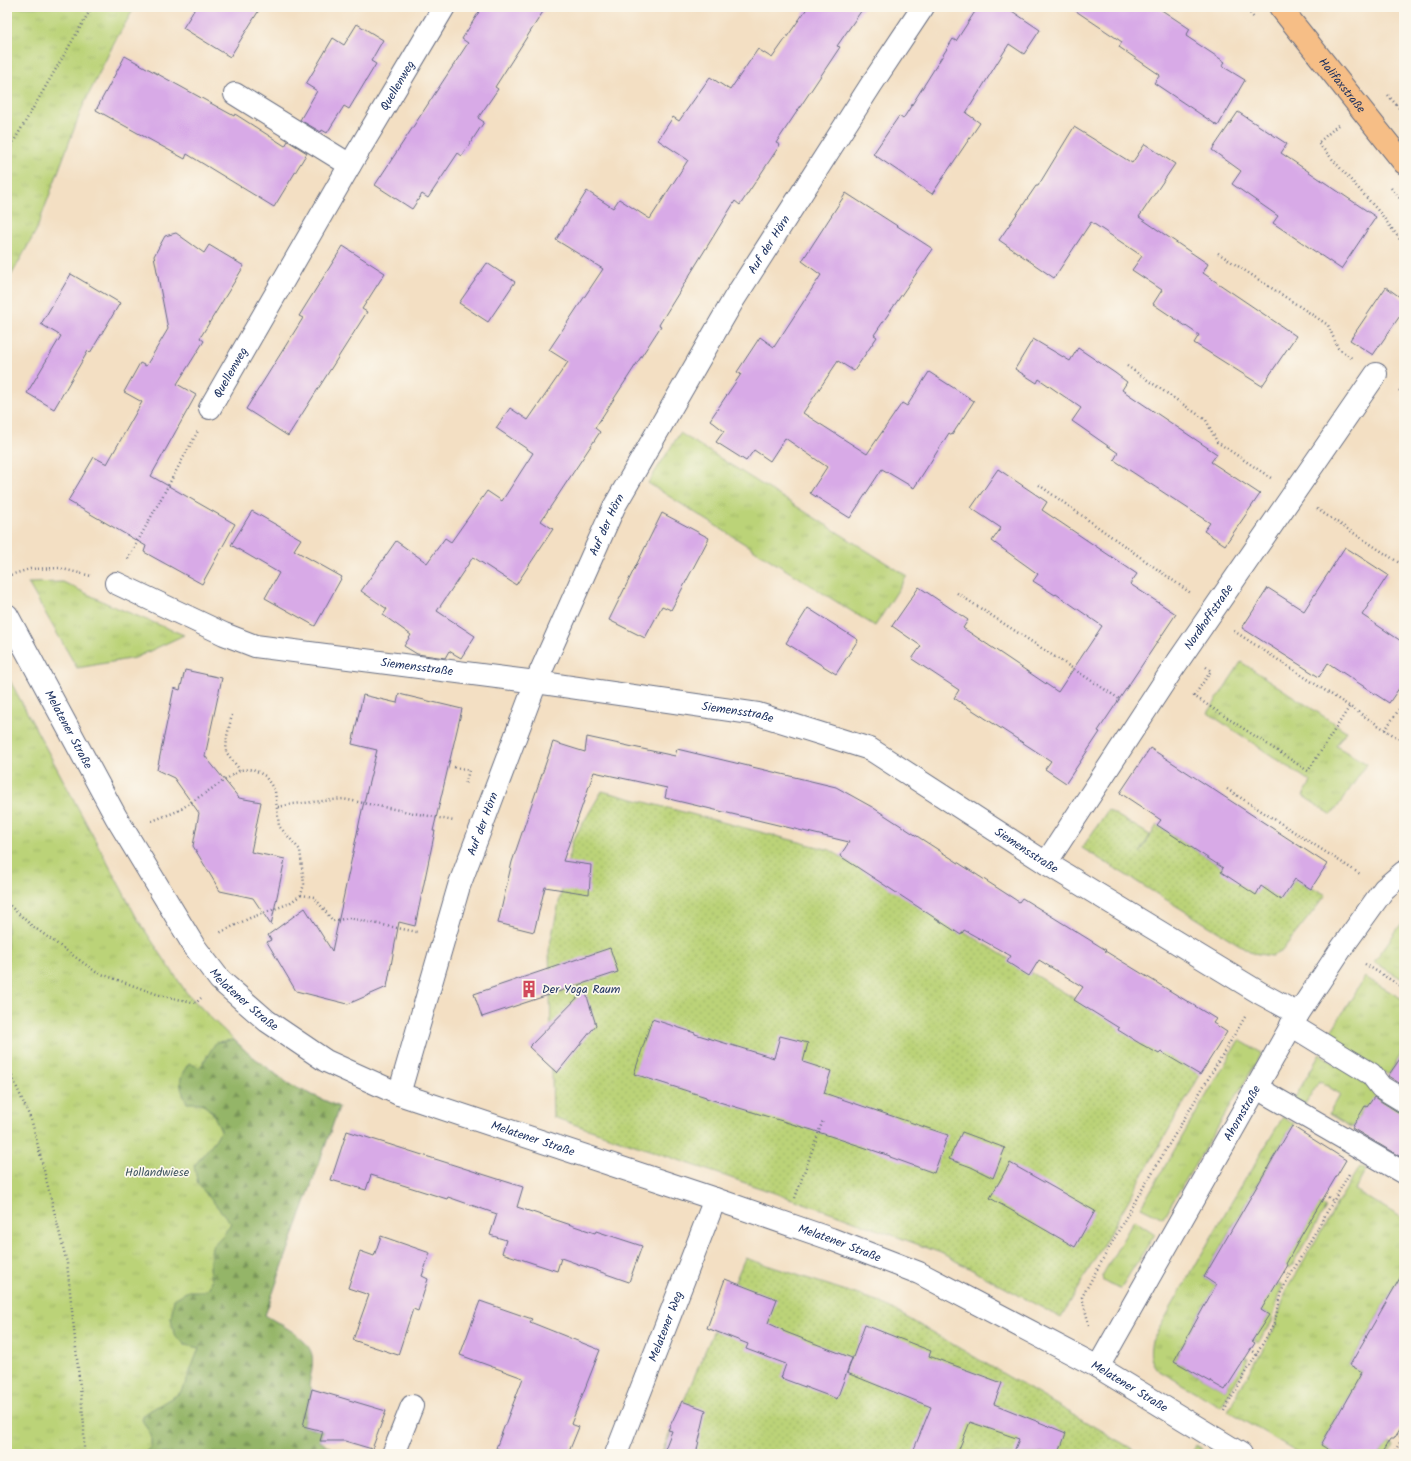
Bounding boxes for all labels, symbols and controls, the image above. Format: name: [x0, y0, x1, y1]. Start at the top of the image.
street label: Halifaxstraße: [1314, 54, 1370, 118]
street label: Quellenweg: [375, 57, 420, 115]
street label: Auf der Hörn: [743, 212, 795, 278]
street label: Quellenweg: [209, 344, 253, 402]
street label: Auf der Hörn: [584, 490, 630, 559]
street label: Nordhoffstraße: [1180, 580, 1239, 654]
street label: Siemensstraße: [380, 653, 455, 681]
street label: Melatener Straße: [39, 687, 98, 773]
street label: Siemensstraße: [700, 697, 777, 729]
street label: Auf der Hörn: [462, 789, 504, 858]
street label: Siemensstraße: [990, 823, 1062, 879]
street label: Melatener Straße: [204, 964, 283, 1036]
building icon: Der Yoga Raum: [519, 979, 539, 999]
place label: Der Yoga Raum: [542, 980, 621, 999]
street label: Ahornstraße: [1219, 1081, 1266, 1145]
street label: Melatener Straße: [488, 1116, 578, 1162]
park label: Hollandwiese: [125, 1163, 190, 1182]
street label: Melatener Straße: [795, 1219, 884, 1268]
street label: Melatener Weg: [644, 1288, 689, 1365]
street label: Melatener Straße: [1087, 1356, 1172, 1418]

